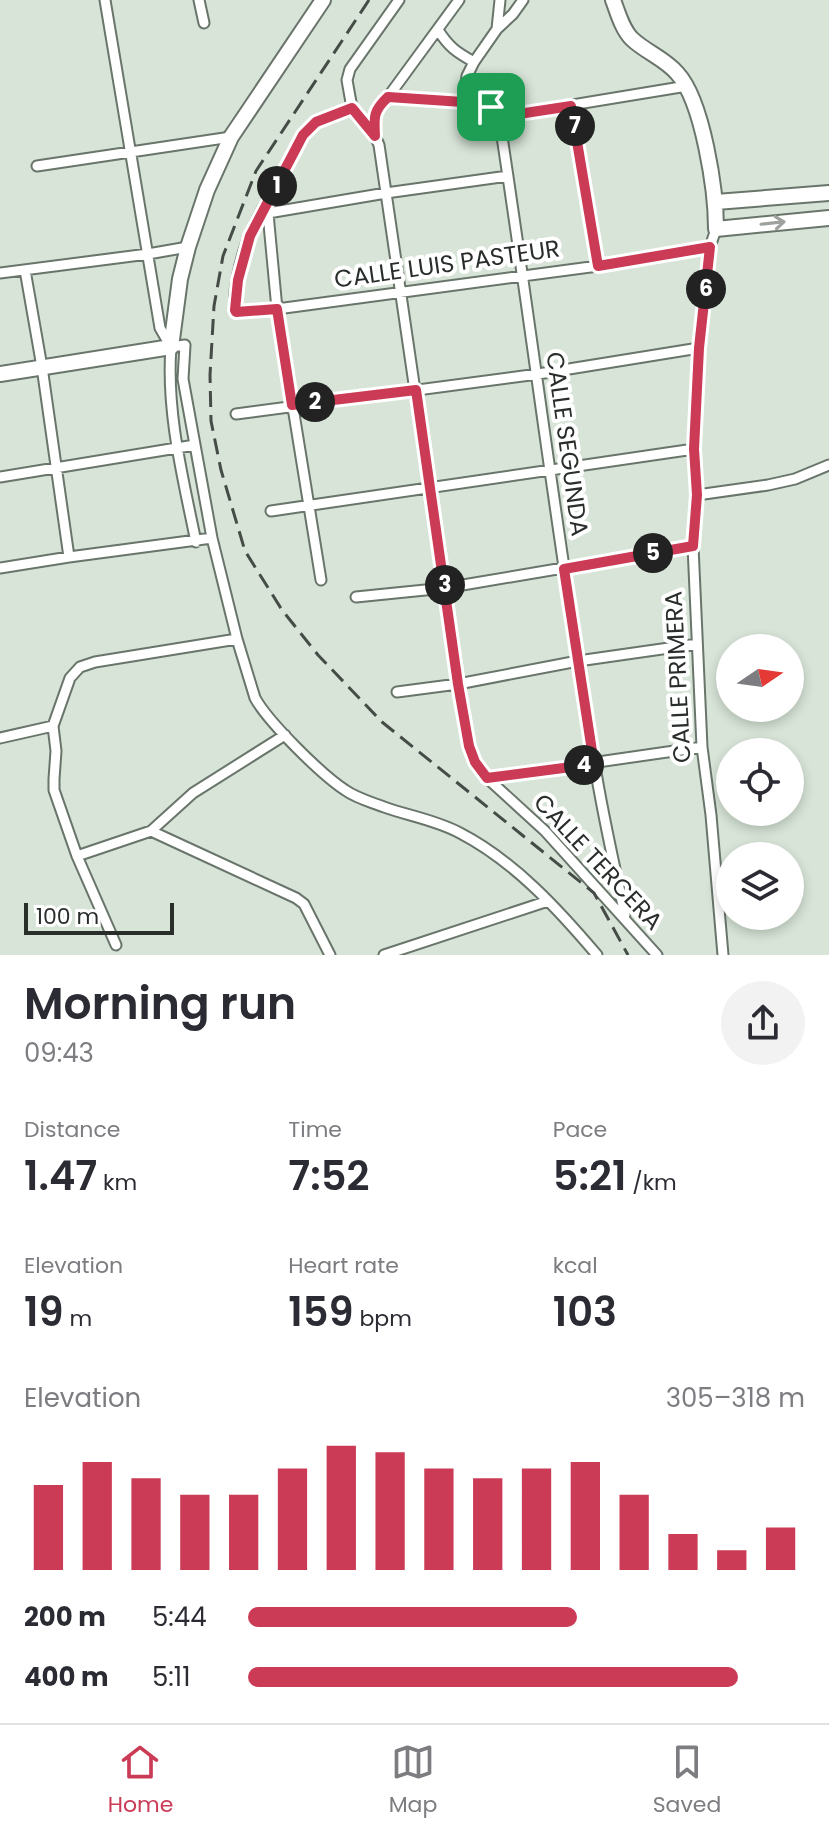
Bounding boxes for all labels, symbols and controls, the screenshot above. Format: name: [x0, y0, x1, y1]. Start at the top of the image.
pin: [457, 73, 525, 141]
icon: arrive: [469, 85, 513, 129]
pin: 7: [555, 106, 595, 146]
text: 7: [569, 110, 581, 141]
pin: 1: [257, 166, 297, 206]
text: 1: [273, 170, 281, 201]
one-way arrow: [759, 216, 785, 231]
street label: CALLE LUIS PASTEUR: [332, 231, 562, 296]
pin: 6: [686, 269, 726, 309]
text: 6: [699, 273, 713, 304]
street label: CALLE SEGUNDA: [538, 350, 597, 538]
pin: 2: [295, 382, 335, 422]
text: 2: [309, 386, 321, 417]
pin: 5: [633, 533, 673, 573]
text: 5: [646, 537, 660, 568]
pin: 3: [425, 565, 465, 605]
text: 3: [438, 569, 452, 600]
street label: CALLE PRIMERA: [657, 590, 698, 764]
north arrow: [716, 634, 804, 722]
map controls: [716, 634, 804, 930]
button: locate: [716, 738, 804, 826]
pin: 4: [564, 745, 604, 785]
text: 4: [577, 749, 591, 780]
street label: CALLE TERCERA: [526, 786, 670, 937]
button: layers: [716, 842, 804, 930]
scale bar: [24, 899, 174, 935]
text: 100 m: [36, 901, 99, 932]
text: Morning run: [24, 973, 296, 1034]
button: share: [721, 981, 805, 1065]
text: 09:43: [24, 1035, 94, 1071]
text: Distance: [24, 1114, 120, 1145]
text: Time: [288, 1114, 342, 1145]
text: Pace: [553, 1114, 607, 1145]
text: 1.47: [24, 1148, 97, 1204]
text: 7:52: [288, 1148, 370, 1204]
text: 5:21: [553, 1148, 626, 1204]
text: km: [97, 1167, 137, 1198]
text: /km: [626, 1167, 677, 1198]
text: Elevation: [24, 1250, 123, 1281]
text: Heart rate: [288, 1250, 399, 1281]
text: kcal: [553, 1250, 598, 1281]
text: 19: [24, 1284, 64, 1340]
text: 159: [288, 1284, 354, 1340]
text: 103: [553, 1284, 617, 1340]
text: m: [64, 1303, 92, 1334]
text: bpm: [354, 1303, 412, 1334]
text: Elevation: [24, 1380, 141, 1416]
text: 305–318 m: [666, 1380, 805, 1416]
text: 200 m: [24, 1599, 106, 1635]
text: 5:44: [152, 1599, 207, 1635]
text: 400 m: [24, 1659, 109, 1695]
text: 5:11: [152, 1659, 191, 1695]
tab: Home: [108, 1740, 173, 1821]
tab: Map: [389, 1740, 437, 1821]
tab: Saved: [653, 1740, 721, 1821]

